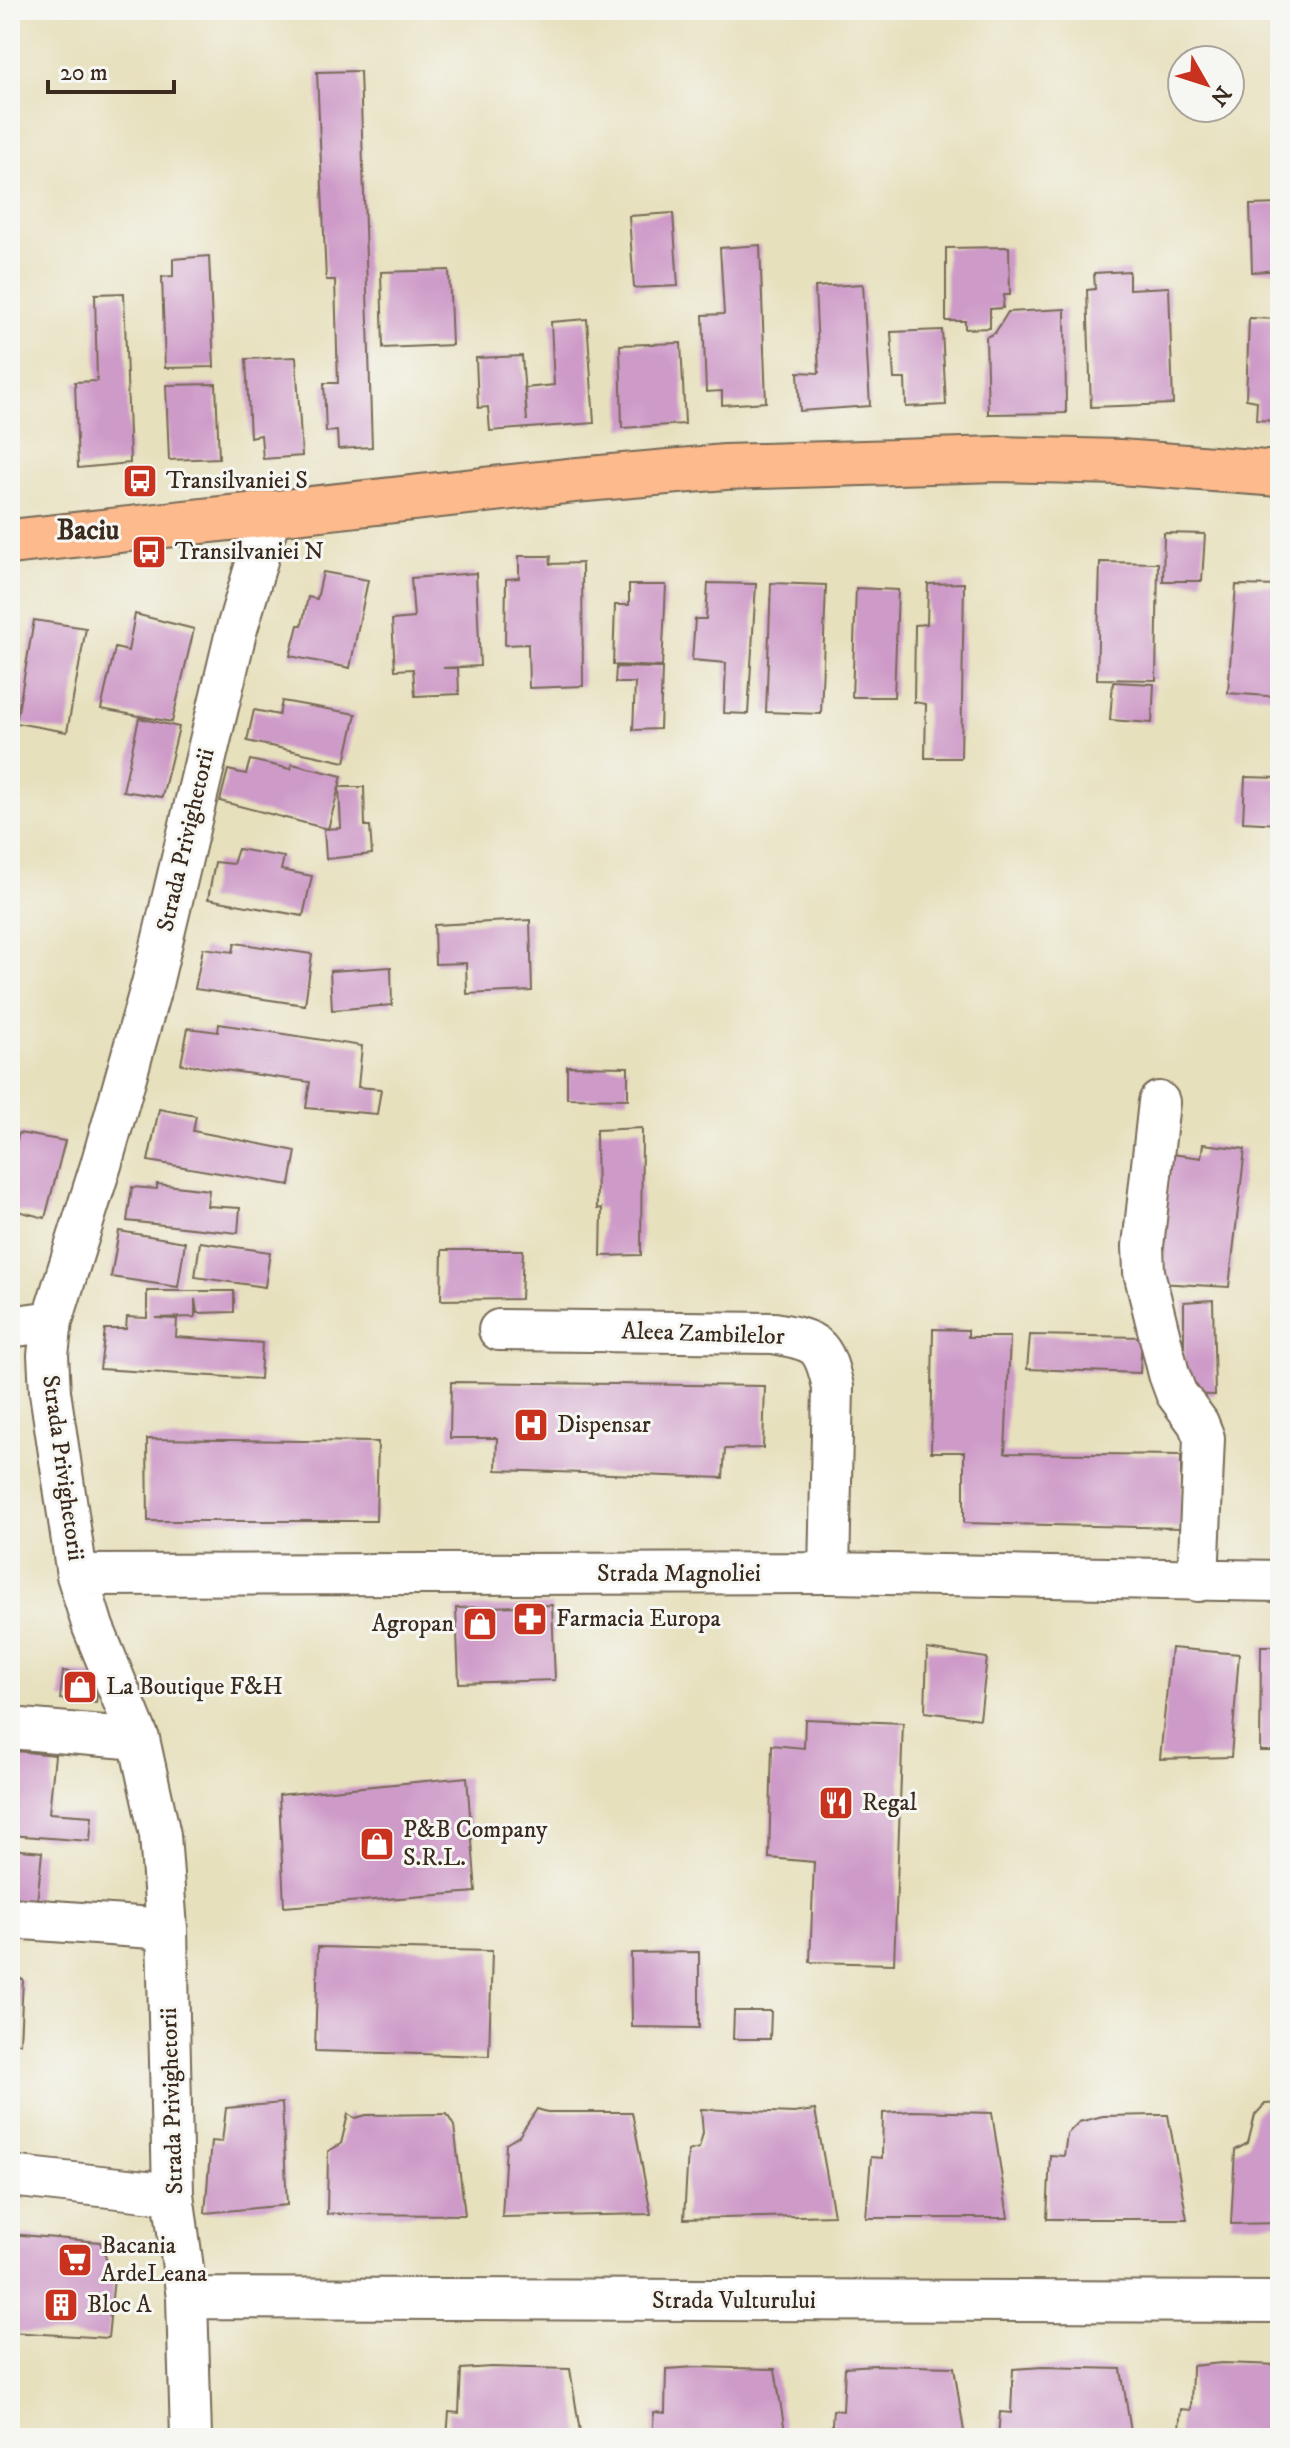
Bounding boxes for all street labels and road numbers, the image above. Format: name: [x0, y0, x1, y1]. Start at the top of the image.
street label: Strada Privighetorii: [150, 745, 222, 935]
street label: Aleea Zambilelor: [621, 1316, 785, 1352]
street label: Strada Privighetorii: [35, 1373, 91, 1563]
street label: Strada Magnoliei: [597, 1559, 761, 1589]
street label: Strada Privighetorii: [154, 2007, 190, 2195]
street label: Strada Vulturului: [652, 2286, 816, 2316]

